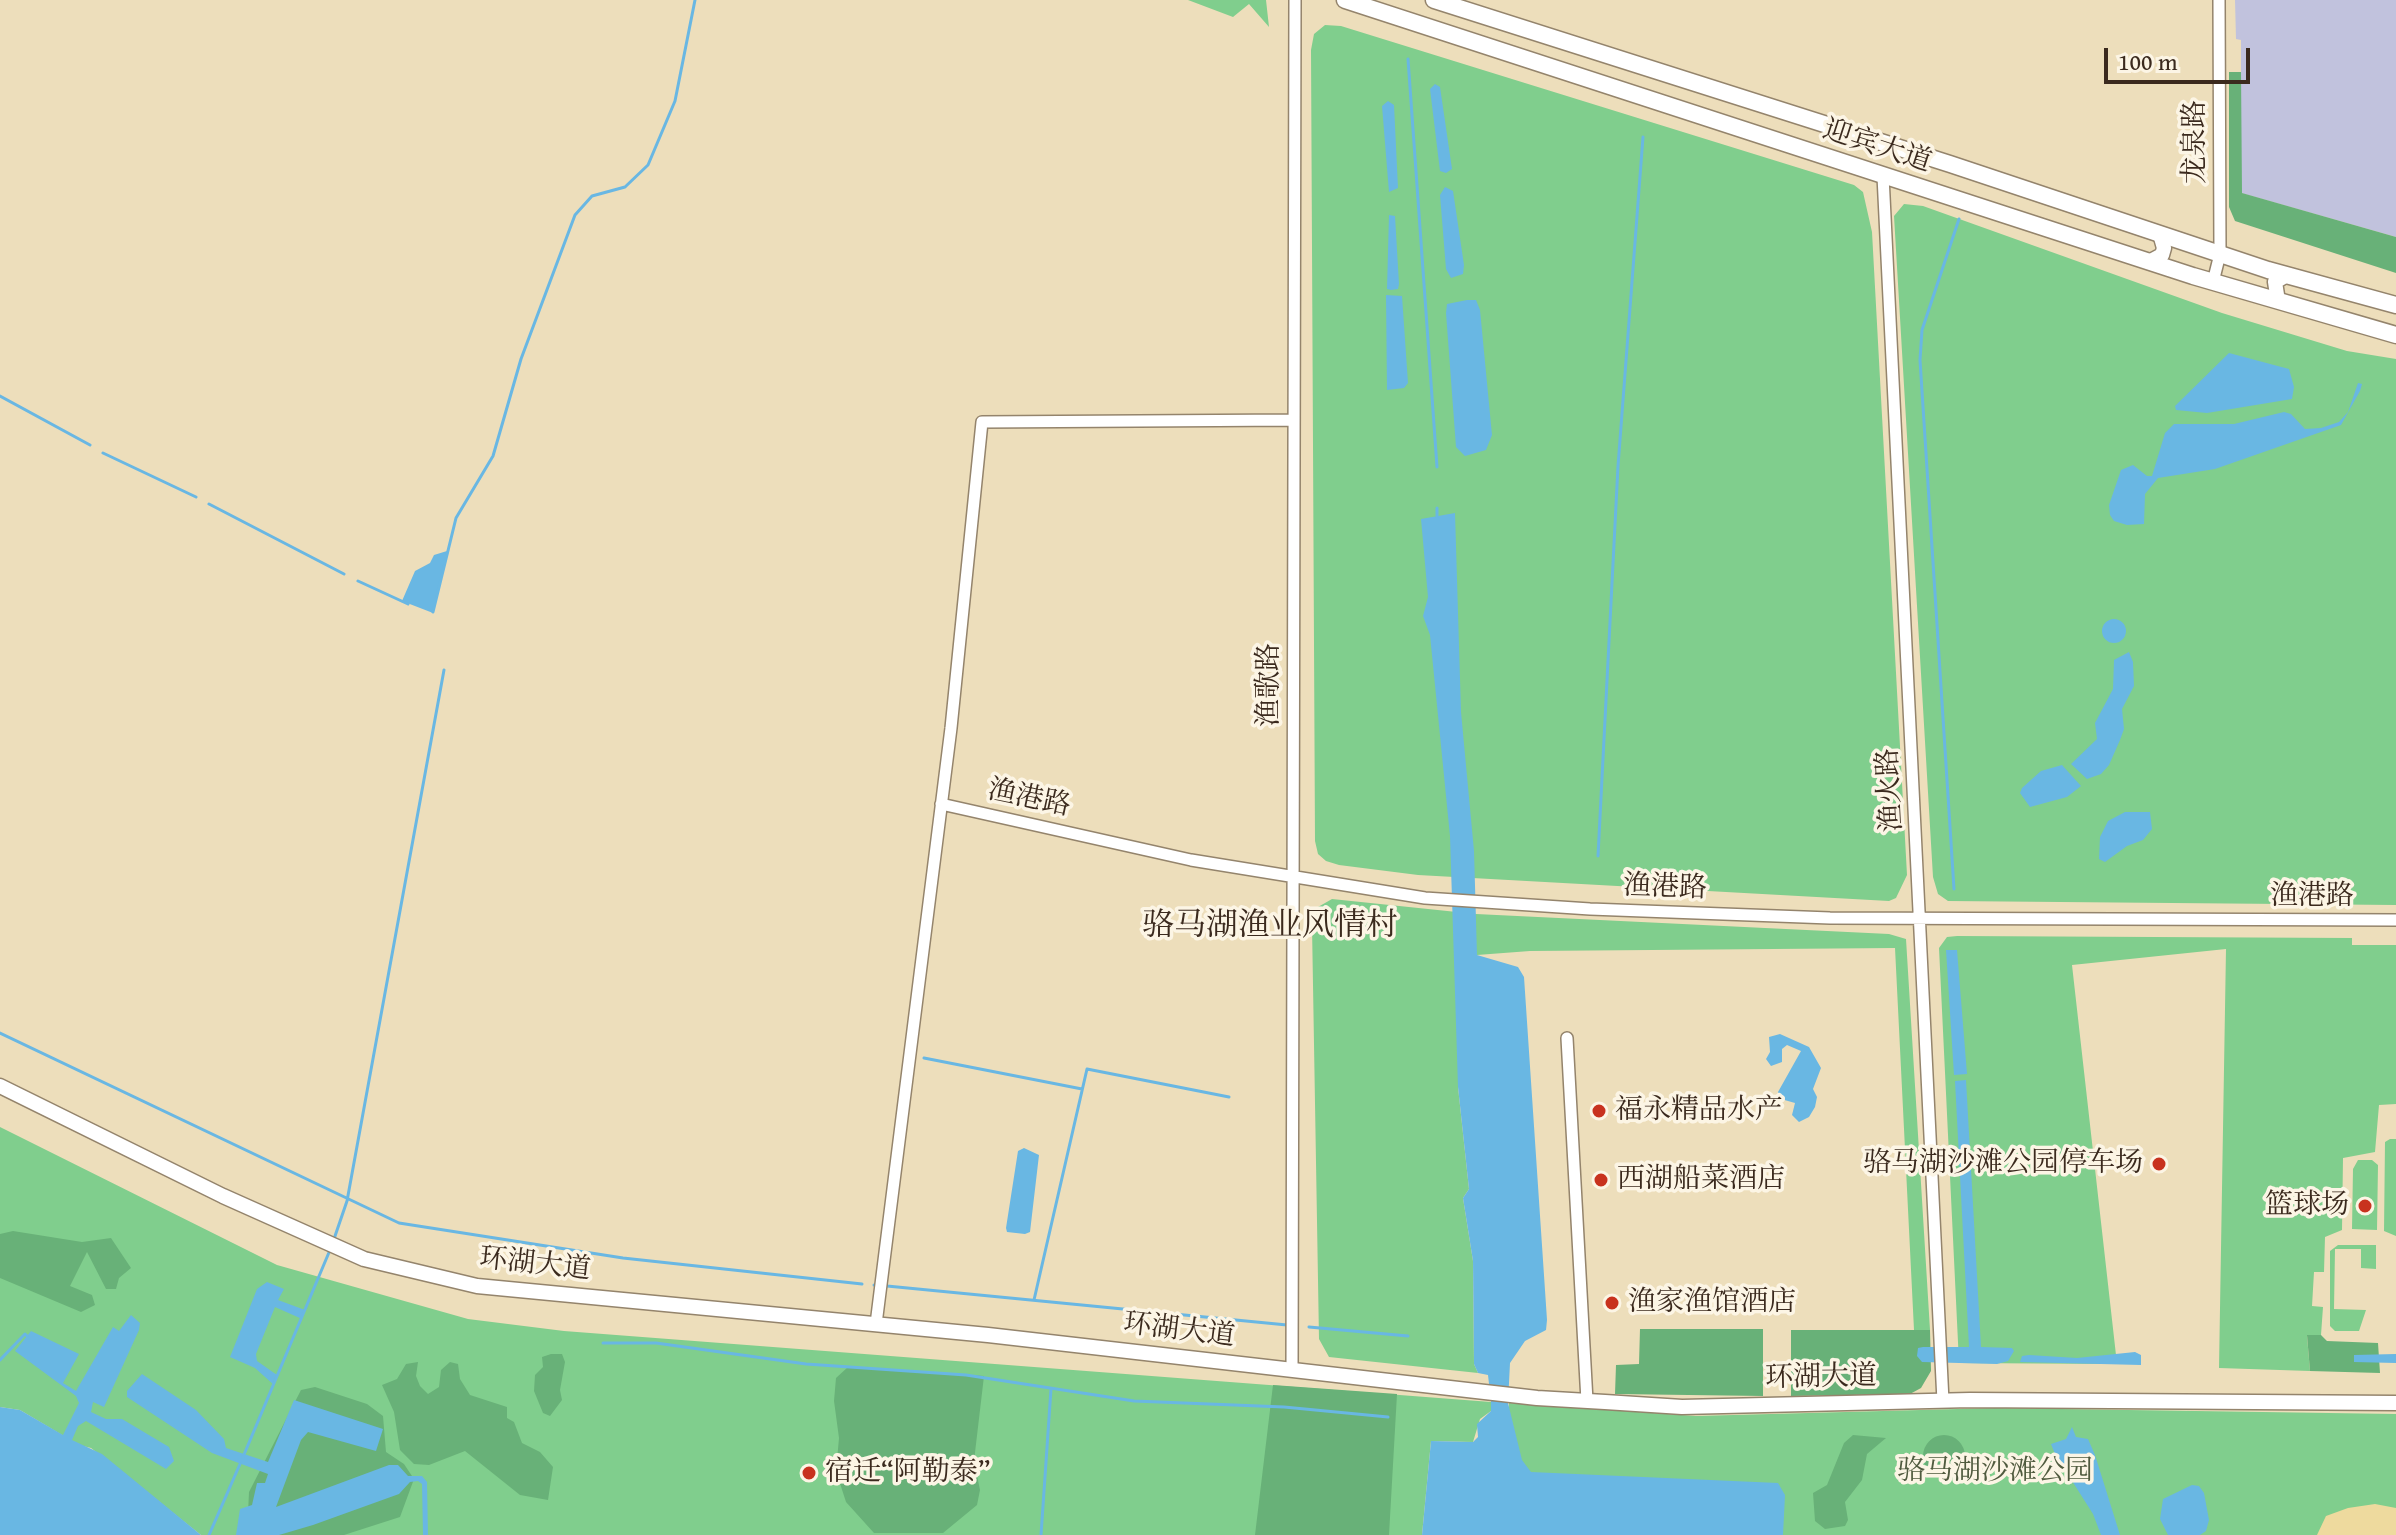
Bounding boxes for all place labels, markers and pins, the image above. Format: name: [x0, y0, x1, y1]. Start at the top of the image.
place label: 福永精品水产: [1615, 1094, 1783, 1128]
marker: 福永精品水产: [1590, 1102, 1608, 1120]
place label: 骆马湖沙滩公园停车场: [1863, 1147, 2143, 1181]
marker: 骆马湖沙滩公园停车场: [2150, 1155, 2168, 1173]
place label: 西湖船菜酒店: [1617, 1163, 1785, 1197]
marker: 西湖船菜酒店: [1592, 1171, 1610, 1189]
place label: 篮球场: [2265, 1189, 2349, 1223]
marker: 篮球场: [2356, 1197, 2374, 1215]
place label: 渔家渔馆酒店: [1628, 1286, 1796, 1320]
marker: 渔家渔馆酒店: [1603, 1294, 1621, 1312]
place label: 宿迁“阿勒泰”: [825, 1456, 991, 1490]
marker: 宿迁“阿勒泰”: [800, 1464, 818, 1482]

